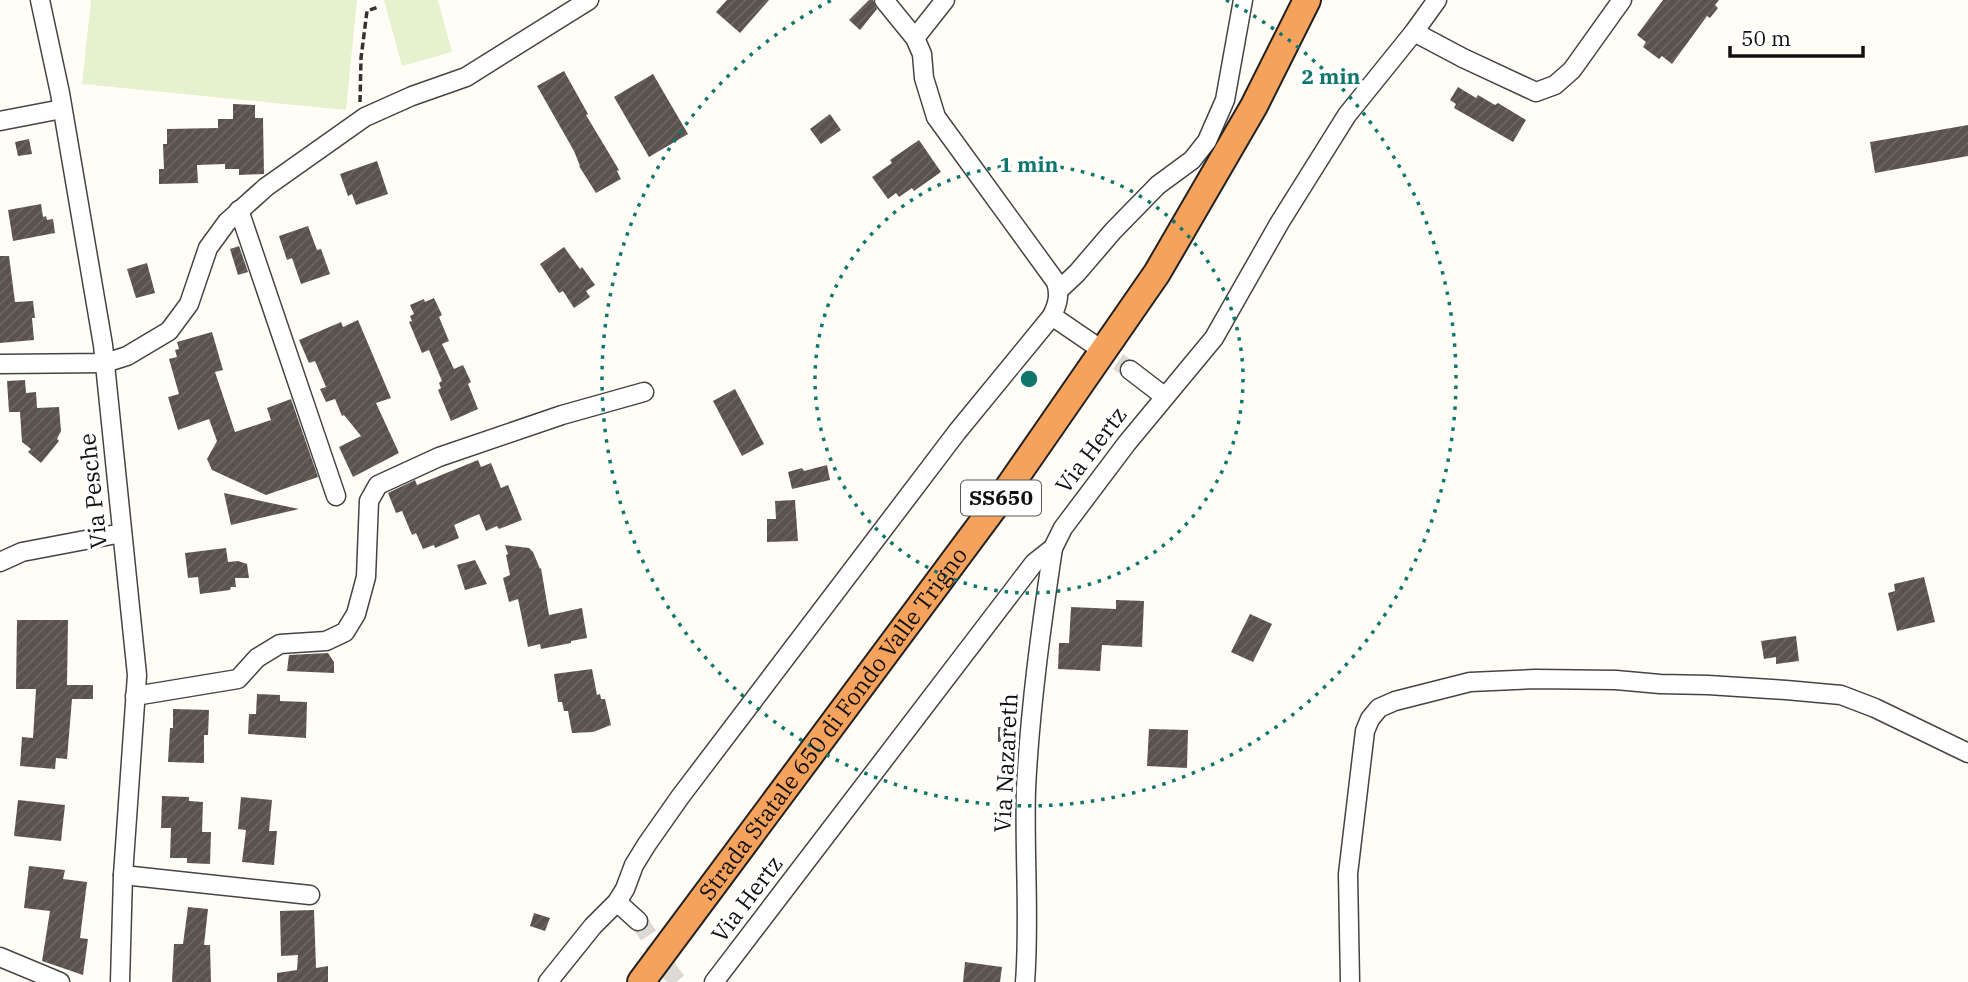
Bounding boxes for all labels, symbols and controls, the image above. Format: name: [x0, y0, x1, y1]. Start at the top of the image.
scale bar: [1730, 14, 1863, 58]
text: 50 m: [1741, 24, 1791, 52]
text: 2 min: [1302, 62, 1360, 90]
text: 1 min: [1000, 150, 1058, 178]
centre of rings: [1017, 367, 1041, 391]
street label: Via Hertz: [1048, 400, 1132, 499]
street label: Via Pesche: [71, 432, 113, 550]
road number: SS650: [961, 480, 1041, 516]
street label: Strada Statale 650 di Fondo Valle Trigno: [691, 540, 973, 906]
street label: Via Nazareth: [986, 692, 1024, 833]
street label: Via Hertz: [704, 849, 788, 948]

